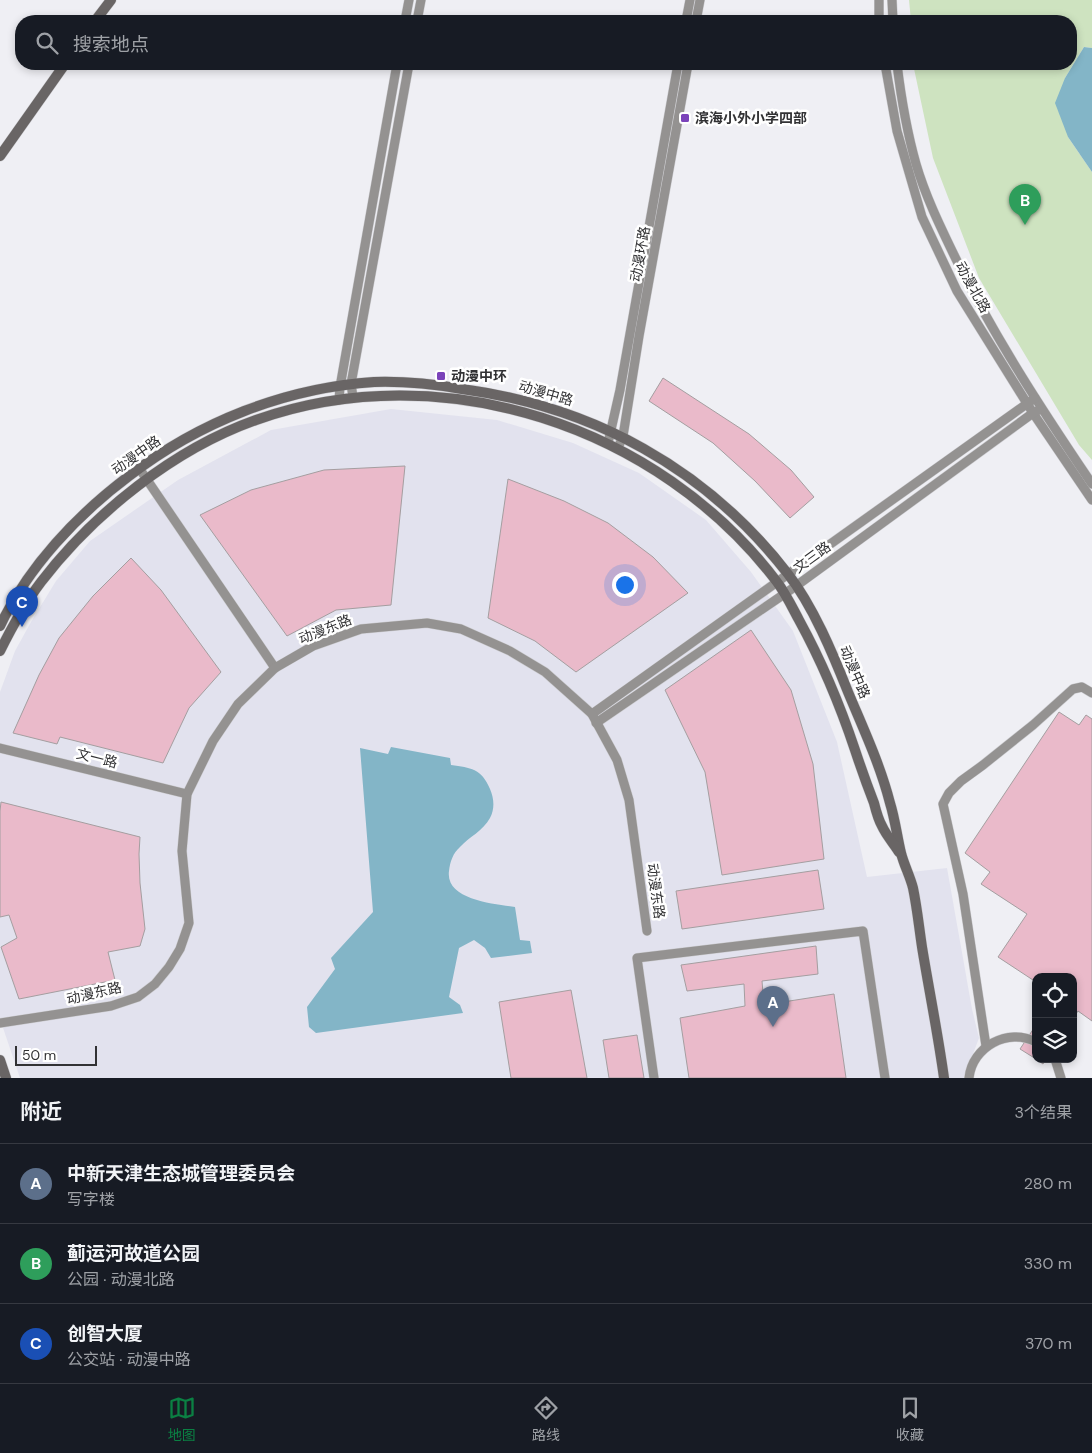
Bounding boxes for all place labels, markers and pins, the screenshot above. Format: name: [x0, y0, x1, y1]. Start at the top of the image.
place label: 滨海小外小学四部: [695, 109, 807, 127]
marker: 滨海小外小学四部: [679, 112, 691, 124]
pin: B: [1009, 184, 1041, 225]
place label: 动漫中环: [451, 367, 507, 385]
marker: 动漫中环: [435, 370, 447, 382]
pin: C: [6, 586, 38, 627]
pin: A: [757, 986, 789, 1027]

